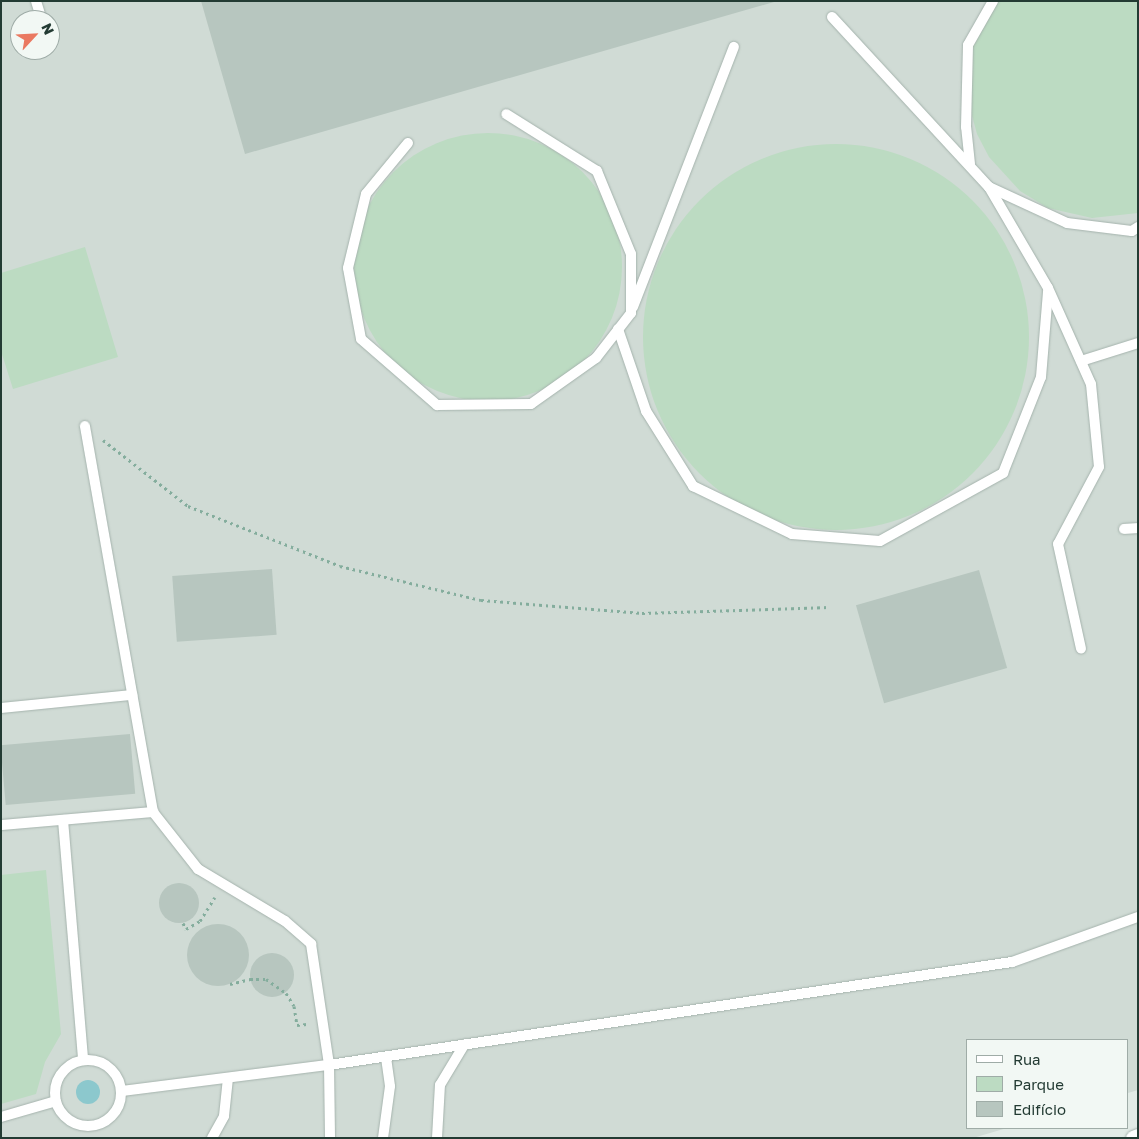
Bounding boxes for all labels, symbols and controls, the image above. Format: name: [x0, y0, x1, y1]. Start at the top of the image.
north arrow: [10, 10, 60, 60]
text: N: [38, 20, 58, 37]
legend: [966, 1039, 1129, 1129]
text: Rua: [1013, 1050, 1040, 1068]
text: Parque: [1013, 1075, 1064, 1093]
text: Edifício: [1013, 1100, 1066, 1118]

